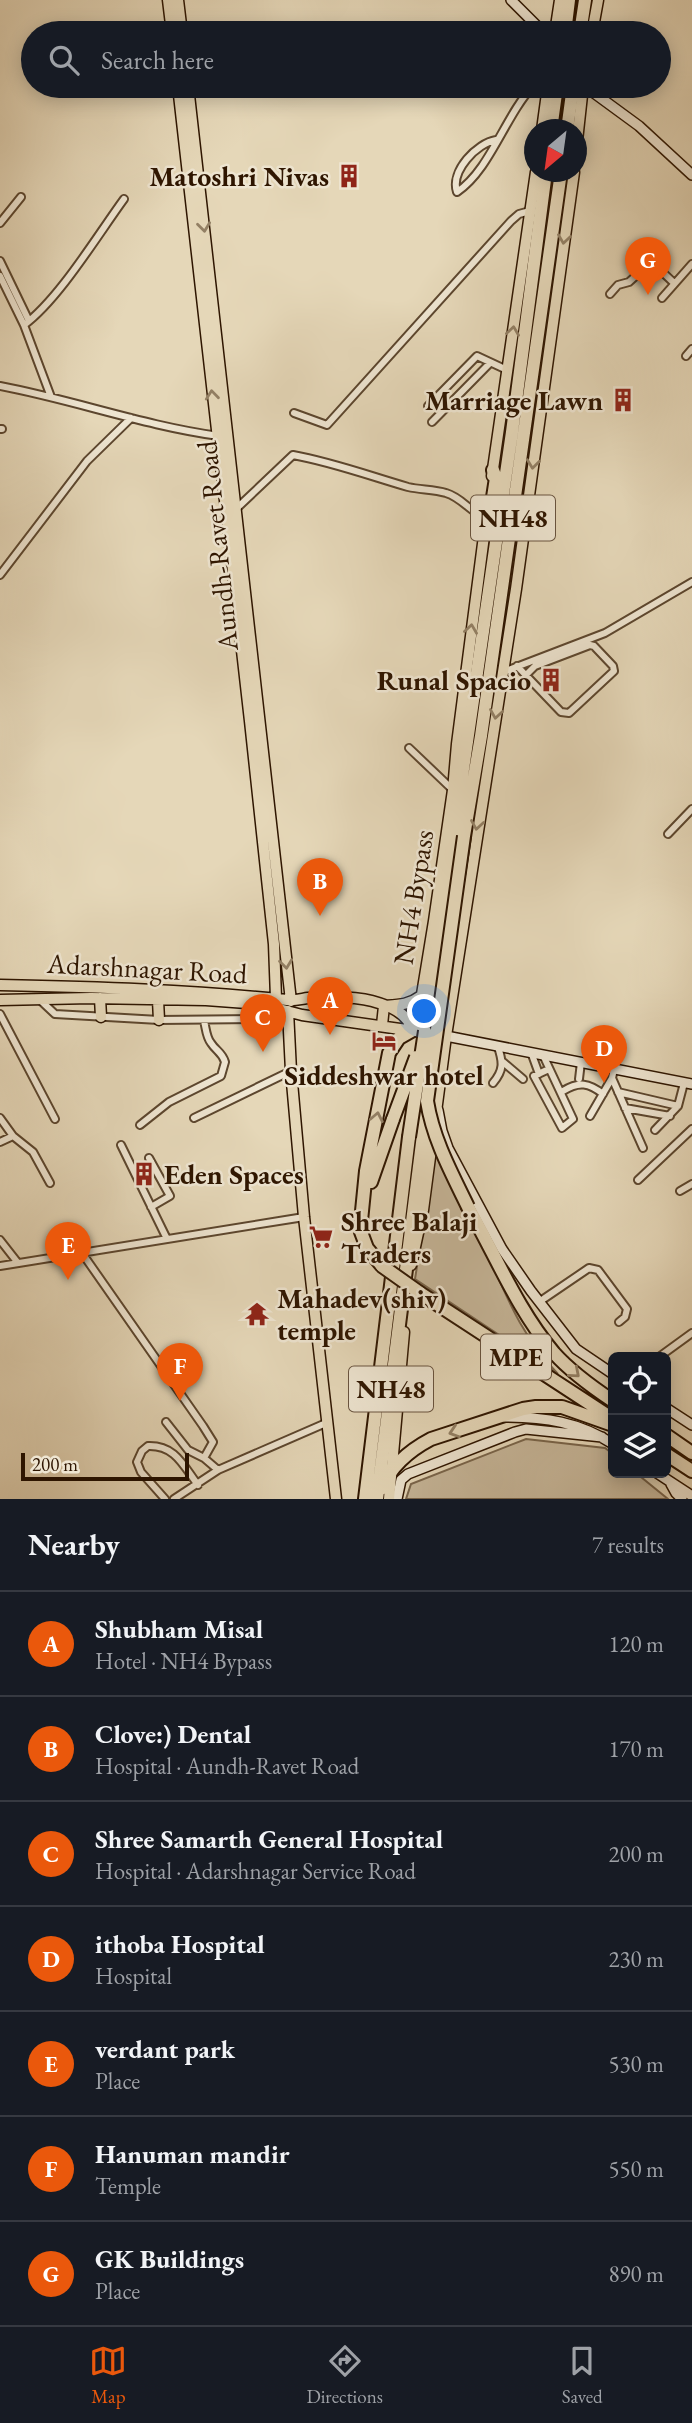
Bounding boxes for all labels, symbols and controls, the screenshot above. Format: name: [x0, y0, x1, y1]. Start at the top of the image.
search box: [21, 21, 671, 98]
icon: search: [45, 41, 83, 79]
text: Search here: [101, 43, 214, 77]
north arrow: [524, 119, 587, 182]
place label: Matoshri Nivas: [149, 158, 329, 194]
building icon: Matoshri Nivas: [335, 162, 363, 190]
one-way arrow: [197, 221, 212, 232]
one-way arrow: [557, 233, 572, 245]
pin: G: [625, 237, 671, 295]
one-way arrow: [505, 325, 520, 337]
place label: Marriage Lawn: [425, 382, 603, 418]
building icon: Marriage Lawn: [609, 386, 637, 414]
one-way arrow: [205, 389, 220, 400]
street label: Aundh-Ravet Road: [188, 438, 246, 654]
one-way arrow: [526, 458, 541, 470]
road number: NH48: [471, 496, 555, 540]
one-way arrow: [464, 624, 479, 635]
place label: Runal Spacio: [377, 662, 531, 698]
building icon: Runal Spacio: [537, 666, 565, 694]
one-way arrow: [489, 708, 504, 720]
one-way arrow: [470, 819, 485, 831]
street label: NH4 Bypass: [385, 827, 441, 967]
pin: B: [297, 858, 343, 916]
street label: Adarshnagar Road: [45, 945, 249, 991]
one-way arrow: [279, 958, 294, 970]
pin: A: [307, 977, 353, 1035]
pin: C: [240, 994, 286, 1052]
your location: [407, 994, 441, 1028]
pin: D: [581, 1025, 627, 1083]
hotel icon: Siddeshwar hotel: [370, 1027, 398, 1055]
place label: Siddeshwar hotel: [284, 1057, 484, 1093]
one-way arrow: [368, 1111, 383, 1123]
place label: Eden Spaces: [164, 1156, 304, 1192]
building icon: Eden Spaces: [130, 1160, 158, 1188]
place label: Shree Balaji Traders: [341, 1203, 477, 1271]
pin: E: [45, 1222, 91, 1280]
supermarket icon: Shree Balaji Traders: [307, 1223, 335, 1251]
place label: Mahadev(shiv) temple: [277, 1280, 446, 1348]
temple icon: Mahadev(shiv) temple: [243, 1300, 271, 1328]
road number: MPE: [481, 1334, 551, 1380]
pin: F: [157, 1343, 203, 1401]
map controls: [608, 1352, 671, 1478]
button: locate: [608, 1352, 671, 1415]
one-way arrow: [567, 1365, 580, 1377]
road number: NH48: [349, 1366, 433, 1412]
button: layers: [608, 1415, 671, 1478]
one-way arrow: [448, 1423, 460, 1438]
scale bar: [21, 1450, 189, 1482]
text: 200 m: [32, 1452, 78, 1477]
text: Nearby: [28, 1525, 120, 1564]
text: 7 results: [592, 1530, 664, 1560]
text: Shubham Misal: [95, 1612, 263, 1646]
text: A: [43, 1629, 59, 1659]
text: 120 m: [608, 1629, 664, 1659]
text: Hotel · NH4 Bypass: [95, 1646, 272, 1676]
text: Clove:) Dental: [95, 1717, 251, 1751]
text: B: [44, 1734, 58, 1764]
text: 170 m: [608, 1734, 664, 1764]
text: Hospital · Aundh-Ravet Road: [95, 1751, 359, 1781]
text: Shree Samarth General Hospital: [95, 1822, 443, 1856]
text: C: [43, 1839, 59, 1869]
text: 200 m: [608, 1839, 664, 1869]
text: Hospital · Adarshnagar Service Road: [95, 1856, 416, 1886]
text: ithoba Hospital: [95, 1927, 265, 1961]
text: D: [42, 1944, 60, 1974]
text: 230 m: [608, 1944, 664, 1974]
text: Hospital: [95, 1961, 172, 1991]
text: verdant park: [95, 2032, 235, 2066]
text: E: [44, 2049, 58, 2079]
text: 530 m: [608, 2049, 664, 2079]
text: Place: [95, 2066, 140, 2096]
text: Hanuman mandir: [95, 2137, 289, 2171]
text: F: [45, 2154, 57, 2184]
text: 550 m: [608, 2154, 664, 2184]
text: Temple: [95, 2171, 161, 2201]
text: GK Buildings: [95, 2242, 244, 2276]
text: G: [43, 2259, 59, 2289]
text: 890 m: [608, 2259, 664, 2289]
text: Place: [95, 2276, 140, 2306]
tab: Map: [89, 2342, 127, 2409]
tab: Directions: [306, 2342, 383, 2409]
tab: Saved: [562, 2342, 603, 2409]

